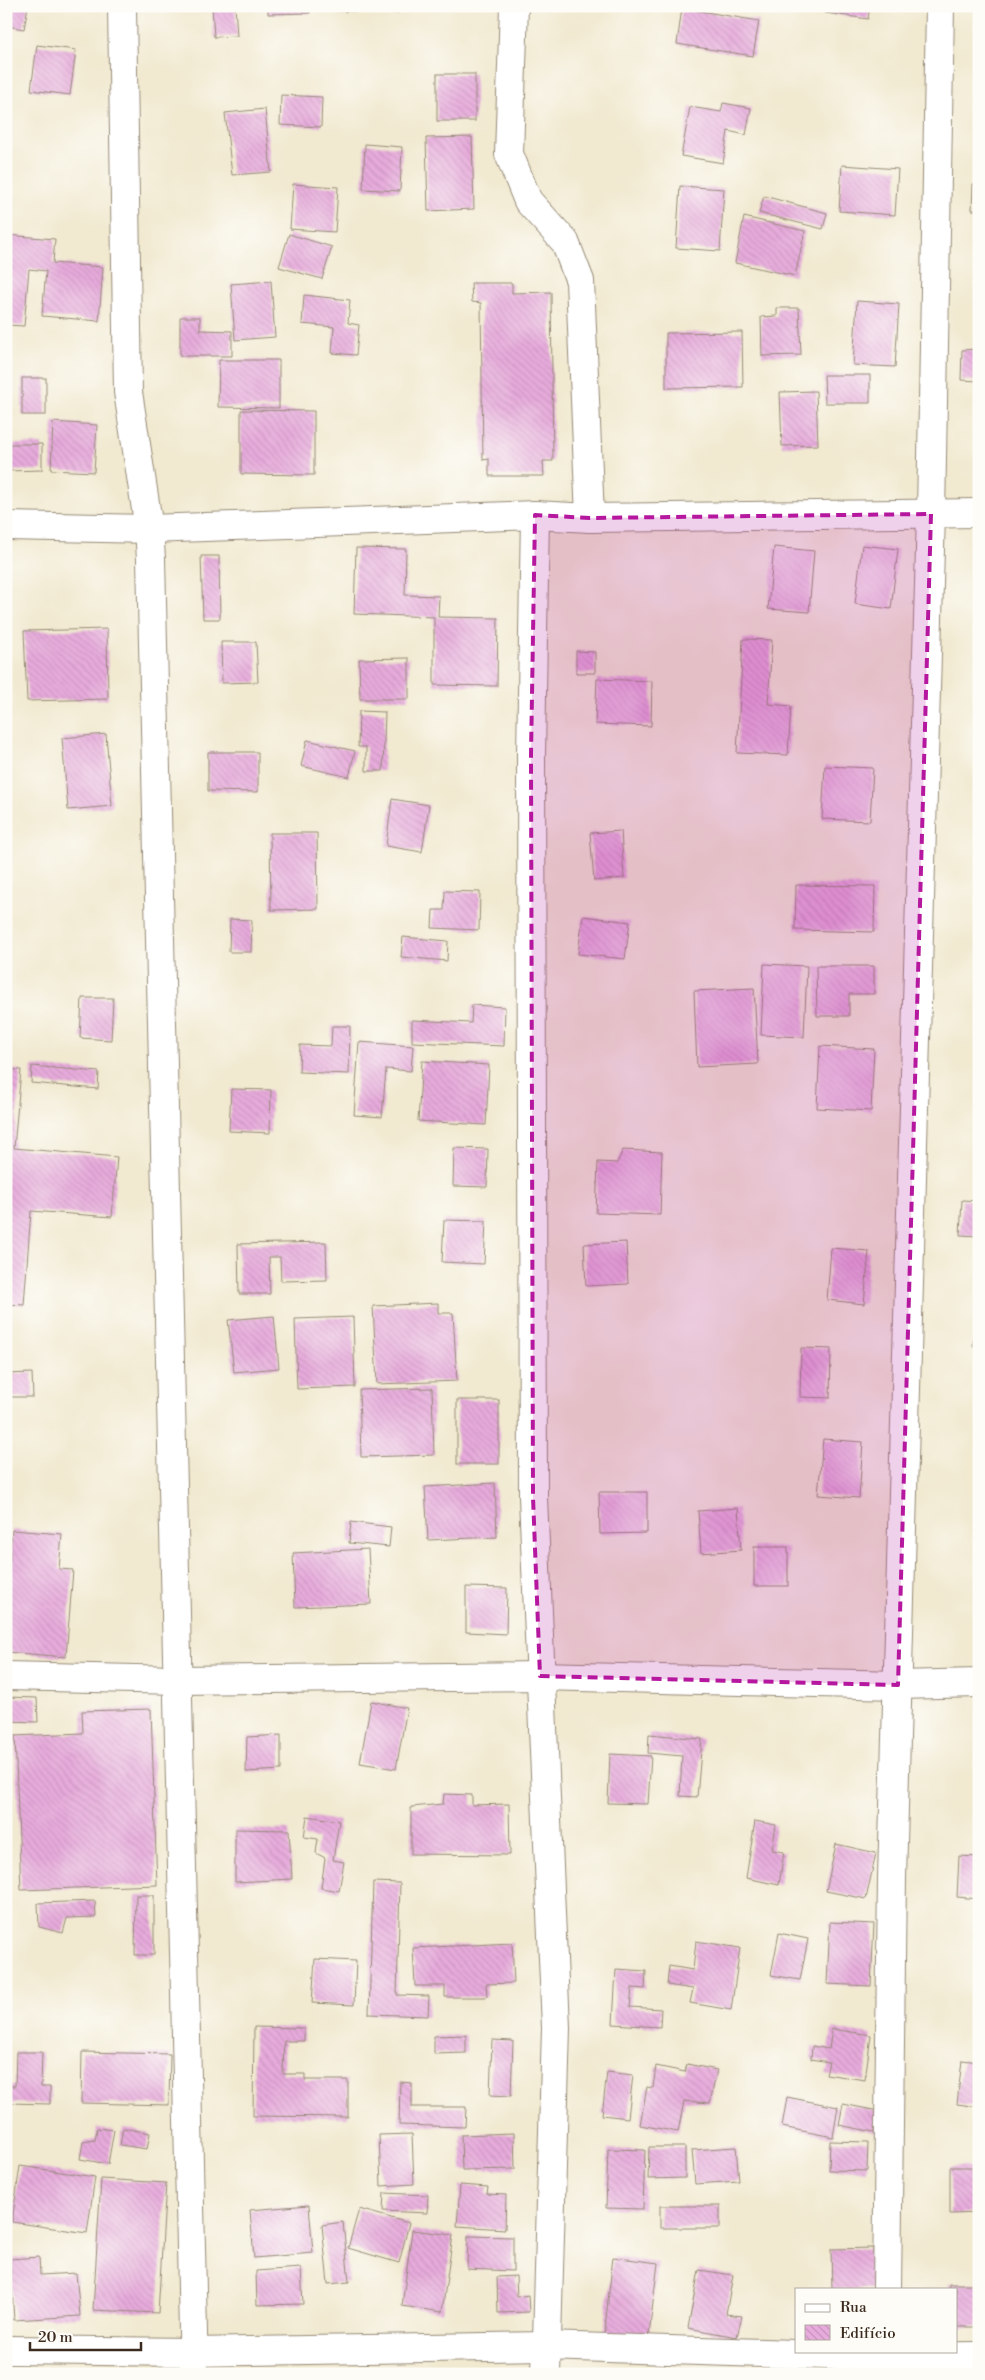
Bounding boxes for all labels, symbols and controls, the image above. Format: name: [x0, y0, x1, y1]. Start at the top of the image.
legend: [795, 2288, 958, 2352]
text: Rua: [840, 2298, 867, 2317]
scale bar: [30, 2320, 141, 2352]
text: Edifício: [840, 2324, 896, 2343]
text: 20 m: [38, 2328, 73, 2347]

